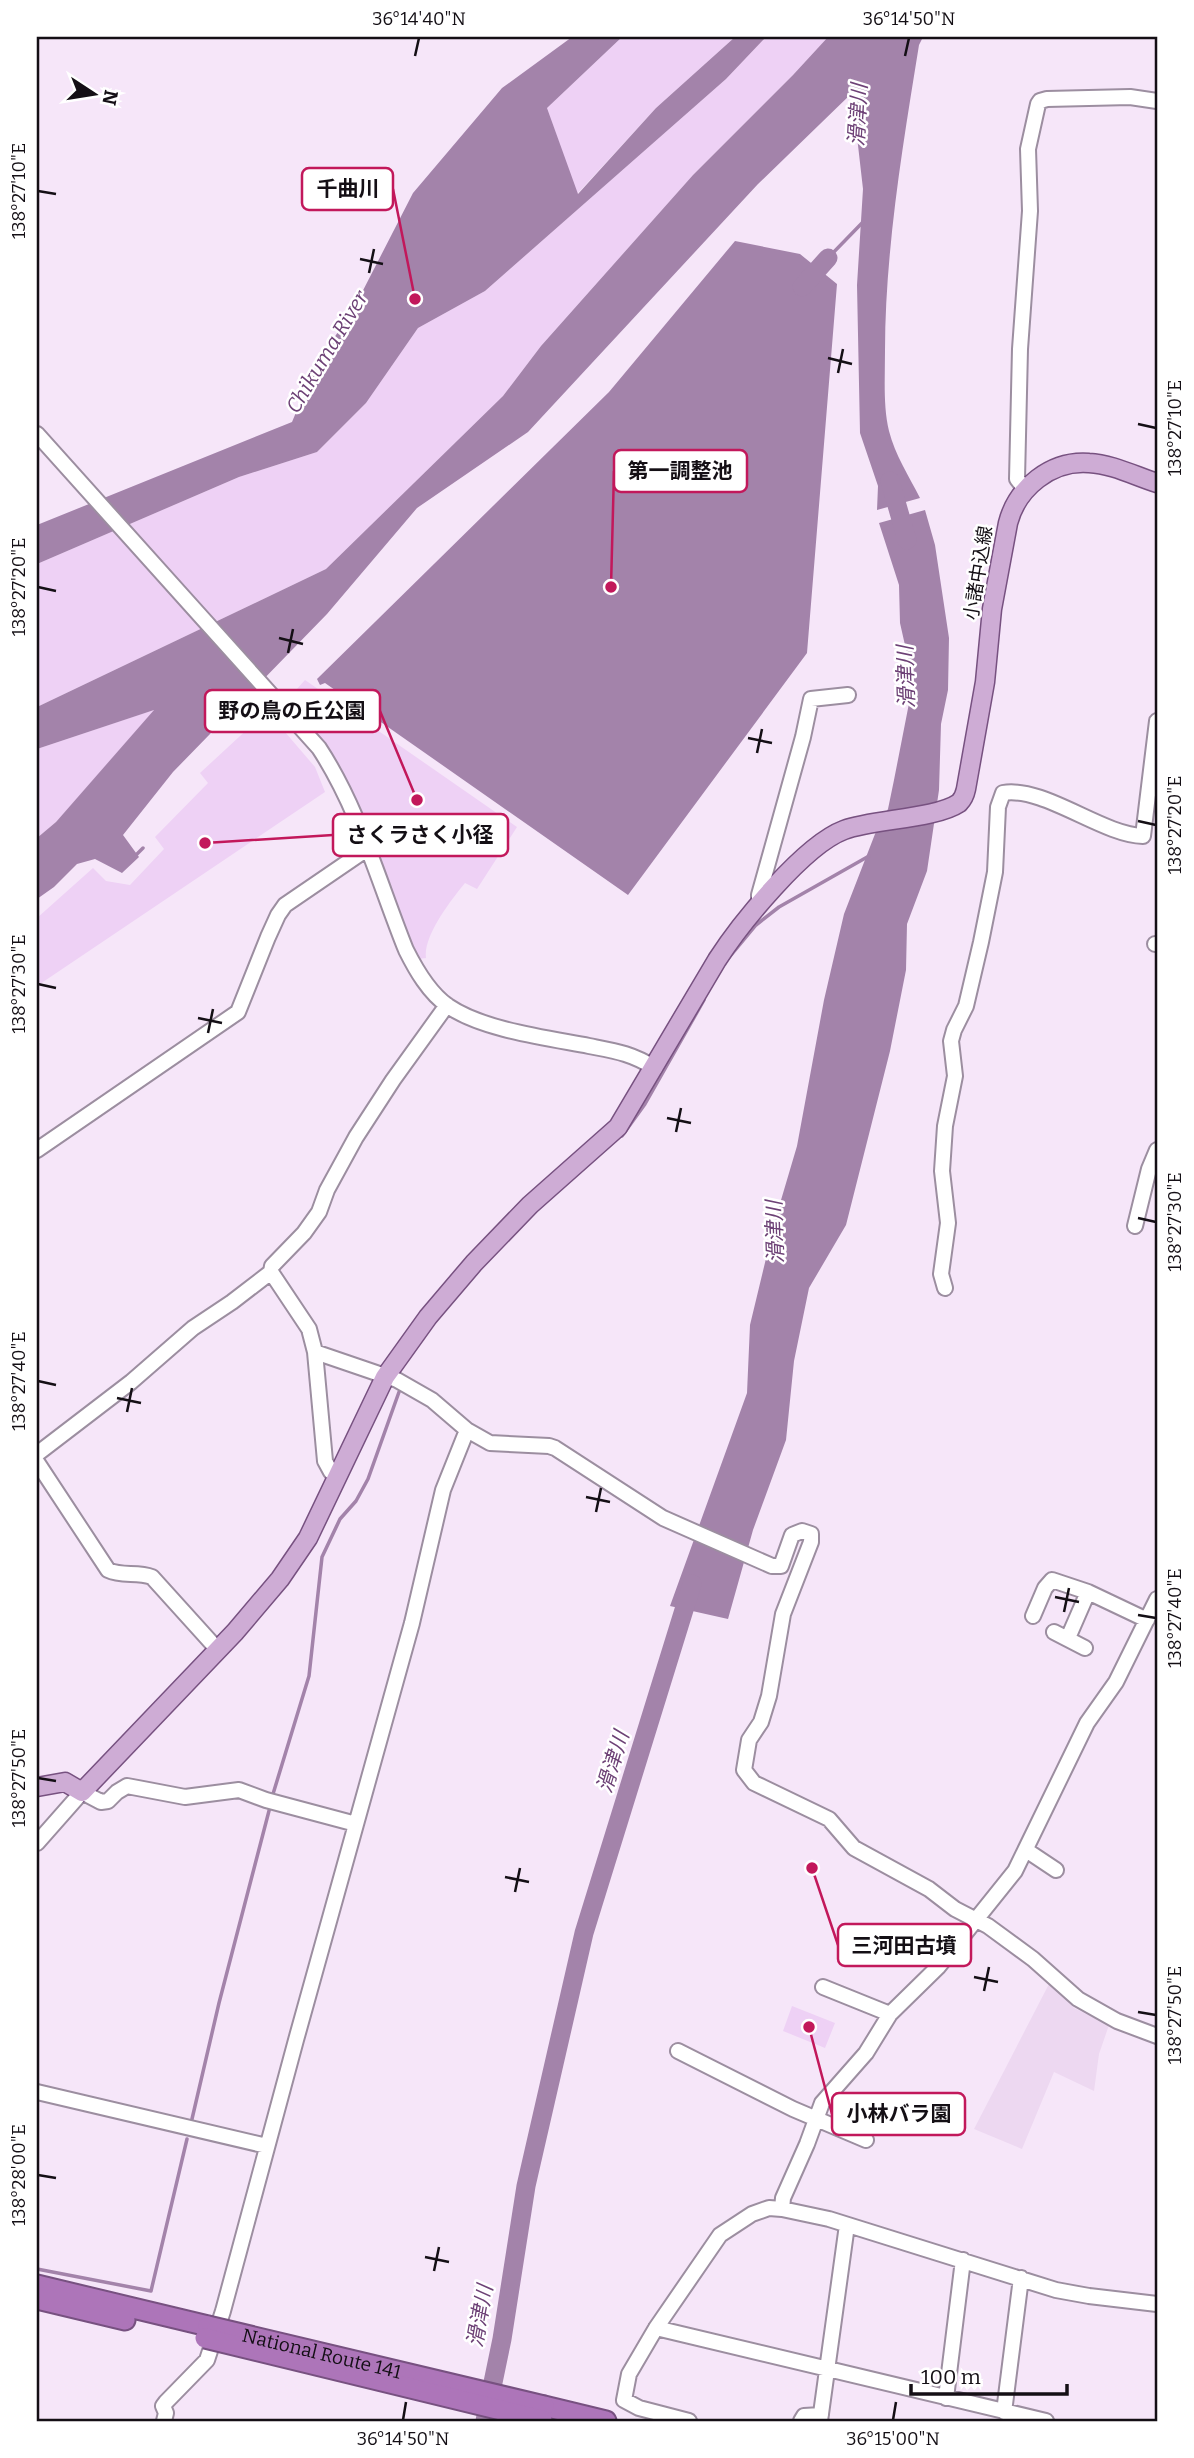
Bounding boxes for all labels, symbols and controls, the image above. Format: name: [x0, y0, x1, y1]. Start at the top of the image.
text: 36°14'40"N: [372, 8, 466, 30]
text: 36°14'50"N: [863, 8, 955, 30]
north arrow: [60, 60, 130, 130]
water label: 滑津川: [843, 81, 873, 147]
text: N: [97, 88, 123, 107]
text: 138°27'10"E: [8, 143, 30, 239]
callout: 千曲川: [302, 168, 393, 210]
text: 千曲川: [317, 176, 380, 202]
water label: Chikuma River: [280, 285, 374, 418]
text: 138°27'10"E: [1164, 380, 1186, 476]
callout: 第一調整池: [614, 450, 747, 492]
text: 第一調整池: [628, 458, 733, 484]
street label: 小諸中込線: [959, 524, 997, 622]
text: 138°27'20"E: [8, 538, 30, 636]
water label: 滑津川: [892, 643, 920, 709]
callout: 野の鳥の丘公園: [205, 690, 380, 732]
text: 野の鳥の丘公園: [219, 698, 366, 724]
text: 138°27'20"E: [1164, 776, 1186, 874]
callout: さくラさく小径: [333, 814, 508, 856]
text: さくラさく小径: [347, 822, 494, 848]
text: 138°27'30"E: [8, 934, 30, 1034]
text: 138°27'30"E: [1164, 1172, 1186, 1272]
water label: 滑津川: [761, 1198, 789, 1264]
text: 138°27'40"E: [8, 1331, 30, 1431]
text: 138°27'40"E: [1164, 1568, 1186, 1668]
water label: 滑津川: [591, 1726, 635, 1796]
text: 138°27'50"E: [8, 1729, 30, 1827]
callout: 三河田古墳: [838, 1924, 971, 1966]
text: 三河田古墳: [852, 1933, 957, 1959]
text: 138°27'50"E: [1164, 1966, 1186, 2064]
callout: 小林バラ園: [832, 2093, 965, 2135]
text: 小林バラ園: [847, 2101, 952, 2127]
text: 138°28'00"E: [8, 2124, 30, 2226]
water label: 滑津川: [462, 2281, 499, 2349]
street label: National Route 141: [240, 2323, 404, 2383]
scale bar: [911, 2353, 1066, 2397]
text: 100 m: [921, 2364, 981, 2390]
text: 36°14'50"N: [357, 2428, 449, 2450]
text: 36°15'00"N: [846, 2428, 940, 2450]

